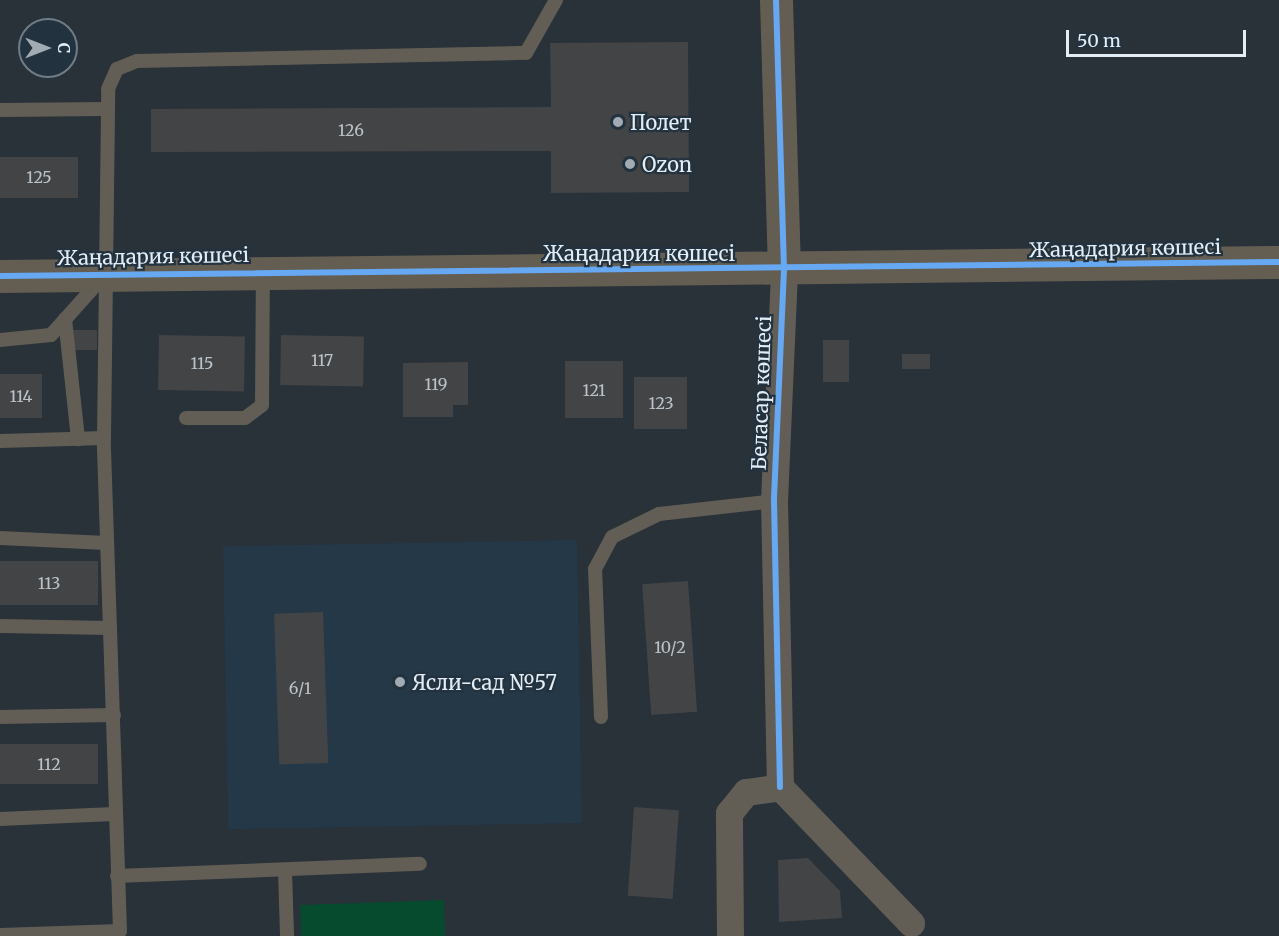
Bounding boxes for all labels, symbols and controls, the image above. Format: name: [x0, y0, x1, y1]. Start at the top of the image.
north arrow: [18, 18, 78, 78]
scale bar: [1069, 18, 1249, 56]
text: 50 m: [1077, 29, 1121, 52]
text: С: [54, 43, 74, 53]
place label: Полет: [630, 110, 692, 134]
marker: Полет: [611, 115, 625, 129]
house number: 126: [338, 120, 364, 140]
place label: Ozon: [642, 152, 692, 176]
marker: Ozon: [623, 157, 637, 171]
house number: 125: [26, 167, 52, 187]
street label: Жаңадария көшесі: [1029, 234, 1221, 262]
street label: Жаңадария көшесі: [543, 241, 735, 265]
street label: Жаңадария көшесі: [57, 242, 249, 270]
street label: Беласар көшесі: [746, 315, 776, 471]
house number: 117: [311, 350, 333, 370]
house number: 115: [191, 353, 213, 373]
house number: 119: [425, 374, 447, 394]
house number: 121: [582, 380, 606, 400]
house number: 114: [10, 386, 32, 406]
house number: 123: [648, 393, 674, 413]
house number: 113: [38, 573, 60, 593]
house number: 10/2: [654, 637, 686, 657]
place label: Ясли-сад №57: [412, 670, 557, 694]
marker: Ясли-сад №57: [393, 675, 407, 689]
house number: 6/1: [289, 678, 311, 698]
house number: 112: [37, 754, 61, 774]

